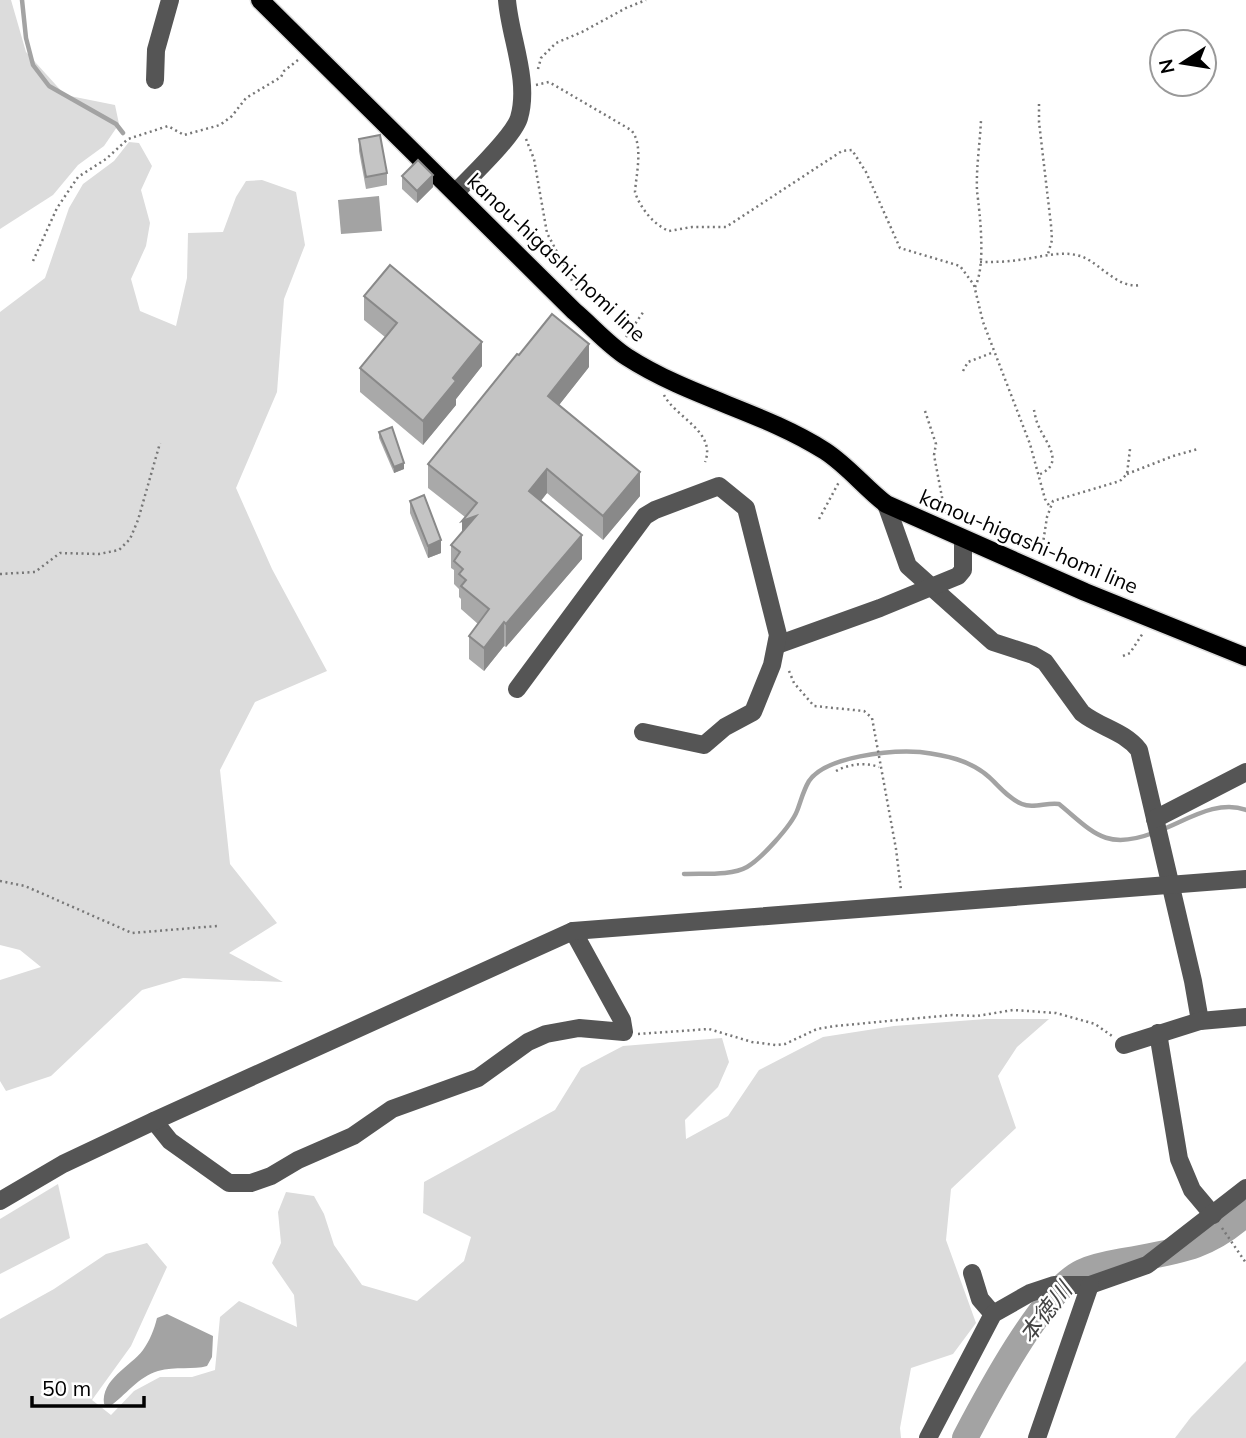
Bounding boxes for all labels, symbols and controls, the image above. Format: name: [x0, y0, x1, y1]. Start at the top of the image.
north arrow: [1148, 28, 1218, 98]
text: N: [1153, 57, 1180, 76]
street label: kanou-higashi-homi line: [462, 167, 652, 347]
street label: kanou-higashi-homi line: [916, 483, 1142, 599]
water label: 本徳川: [1012, 1274, 1080, 1348]
scale bar: [32, 1364, 144, 1408]
text: 50 m: [42, 1375, 91, 1401]

